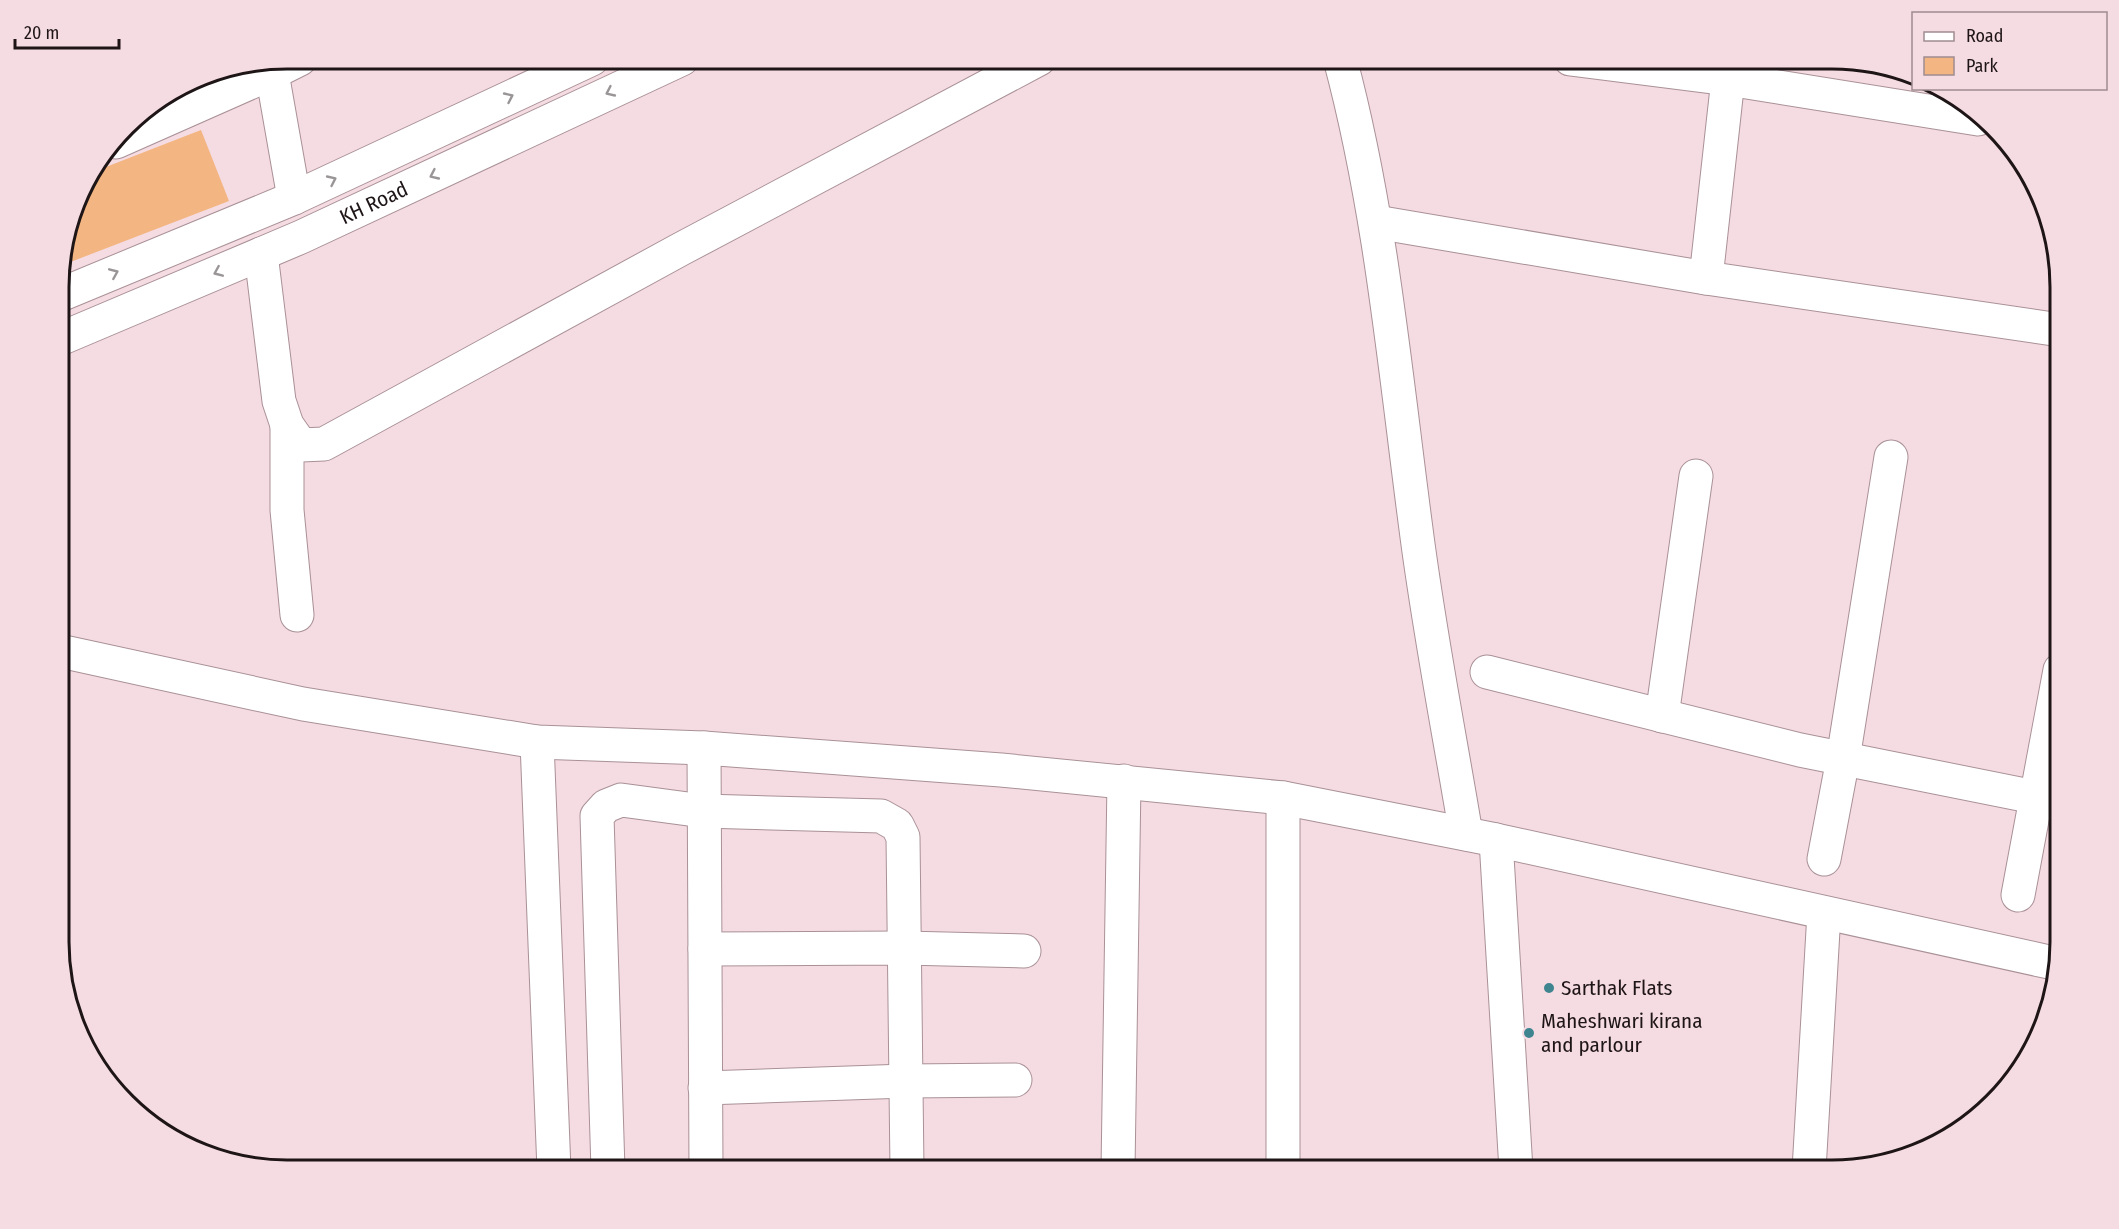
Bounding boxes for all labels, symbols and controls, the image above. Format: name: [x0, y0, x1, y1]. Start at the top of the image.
scale bar: [15, 12, 118, 50]
legend: [1912, 12, 2107, 90]
text: 20 m: [24, 22, 59, 44]
text: Road: [1966, 25, 2003, 47]
text: Park: [1966, 55, 1999, 77]
one-way arrow: [606, 85, 617, 97]
one-way arrow: [502, 93, 513, 105]
one-way arrow: [429, 168, 440, 180]
one-way arrow: [326, 175, 337, 187]
street label: KH Road: [335, 176, 412, 230]
one-way arrow: [213, 265, 224, 277]
one-way arrow: [108, 268, 119, 280]
place label: Sarthak Flats: [1561, 975, 1673, 1001]
marker: Sarthak Flats: [1542, 981, 1556, 995]
place label: Maheshwari kirana and parlour: [1541, 1008, 1702, 1058]
marker: Maheshwari kirana and parlour: [1522, 1026, 1536, 1040]

